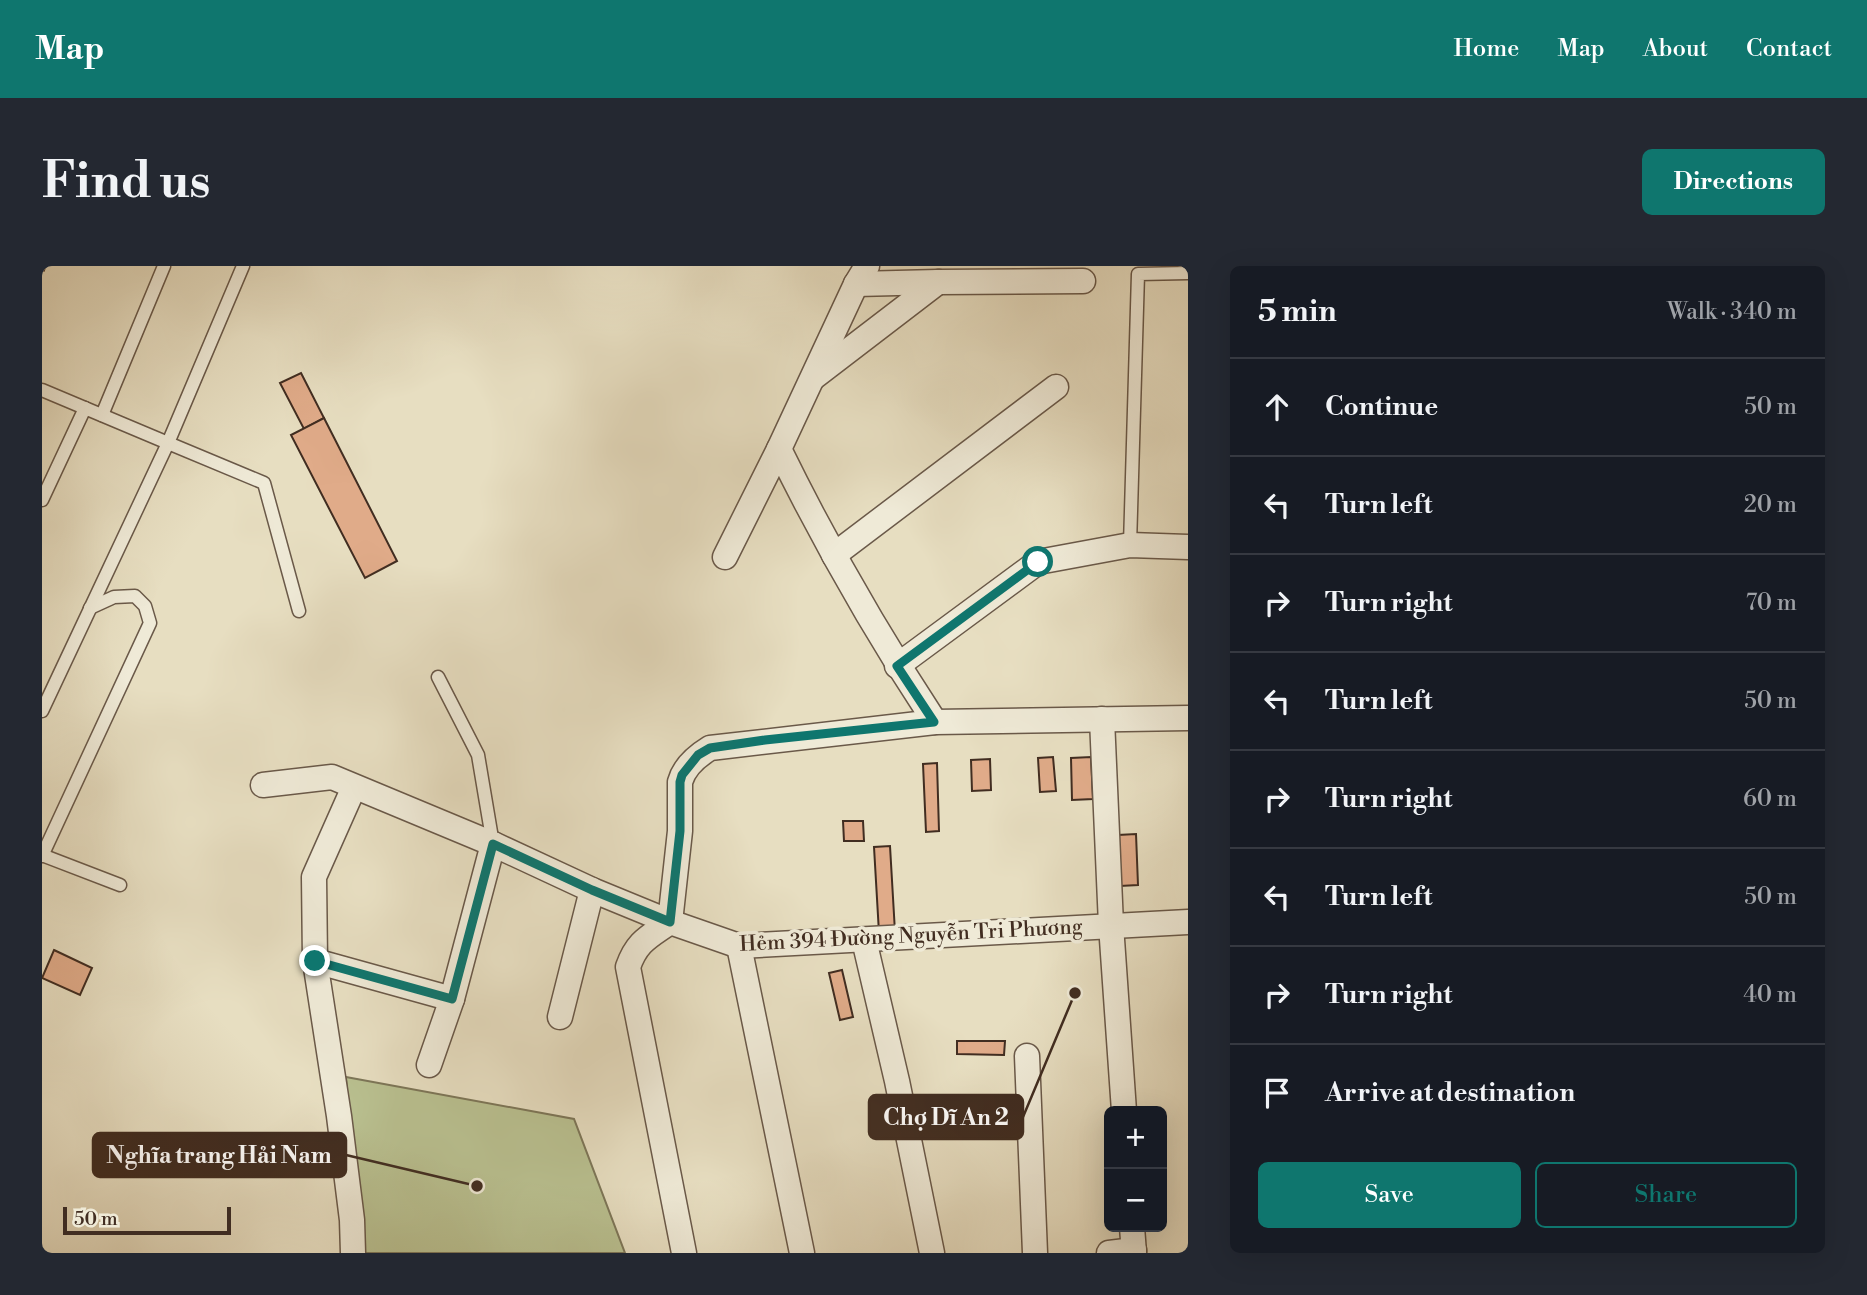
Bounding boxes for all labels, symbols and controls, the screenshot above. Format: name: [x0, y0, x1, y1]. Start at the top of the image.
text: Map: [35, 29, 104, 70]
text: Home: [1454, 34, 1519, 64]
text: Map: [1557, 34, 1605, 64]
text: About: [1643, 34, 1708, 64]
text: Contact: [1746, 34, 1832, 64]
button: Directions: [1642, 149, 1825, 215]
text: Find us: [42, 152, 211, 213]
text: 5 min: [1258, 293, 1337, 331]
text: Walk · 340 m: [1667, 298, 1797, 326]
icon: ahead: [1258, 388, 1296, 426]
text: Continue: [1325, 391, 1438, 423]
text: 50 m: [1744, 393, 1797, 421]
icon: left: [1258, 486, 1296, 524]
text: Turn left: [1325, 489, 1433, 521]
text: 20 m: [1744, 491, 1797, 519]
route start: [1022, 546, 1053, 577]
icon: right: [1258, 584, 1296, 622]
text: Turn right: [1325, 587, 1453, 619]
text: 70 m: [1746, 589, 1797, 617]
icon: left: [1258, 682, 1296, 720]
text: Turn left: [1325, 685, 1433, 717]
text: 50 m: [1744, 687, 1797, 715]
icon: right: [1258, 780, 1296, 818]
text: Turn right: [1325, 783, 1453, 815]
text: 60 m: [1743, 785, 1797, 813]
icon: left: [1258, 878, 1296, 916]
text: Turn left: [1325, 881, 1433, 913]
text: 50 m: [1744, 883, 1797, 911]
street label: Hẻm 394 Đường Nguyễn Tri Phương: [739, 914, 1083, 958]
route end: [299, 945, 330, 976]
icon: right: [1258, 976, 1296, 1014]
text: Turn right: [1325, 979, 1453, 1011]
text: 40 m: [1743, 981, 1797, 1009]
icon: arrive: [1258, 1074, 1296, 1112]
text: Arrive at destination: [1325, 1077, 1575, 1109]
callout: Chợ Dĩ An 2: [869, 1095, 1023, 1139]
text: Chợ Dĩ An 2: [883, 1104, 1009, 1132]
map controls: [1104, 1106, 1167, 1232]
button: +: [1104, 1106, 1167, 1169]
callout: Nghĩa trang Hải Nam: [93, 1133, 346, 1177]
text: Nghĩa trang Hải Nam: [106, 1142, 332, 1170]
button: Save: [1258, 1162, 1521, 1228]
button: Share: [1535, 1162, 1797, 1228]
button: −: [1104, 1169, 1167, 1232]
scale bar: [63, 1204, 231, 1236]
text: 50 m: [74, 1207, 118, 1231]

